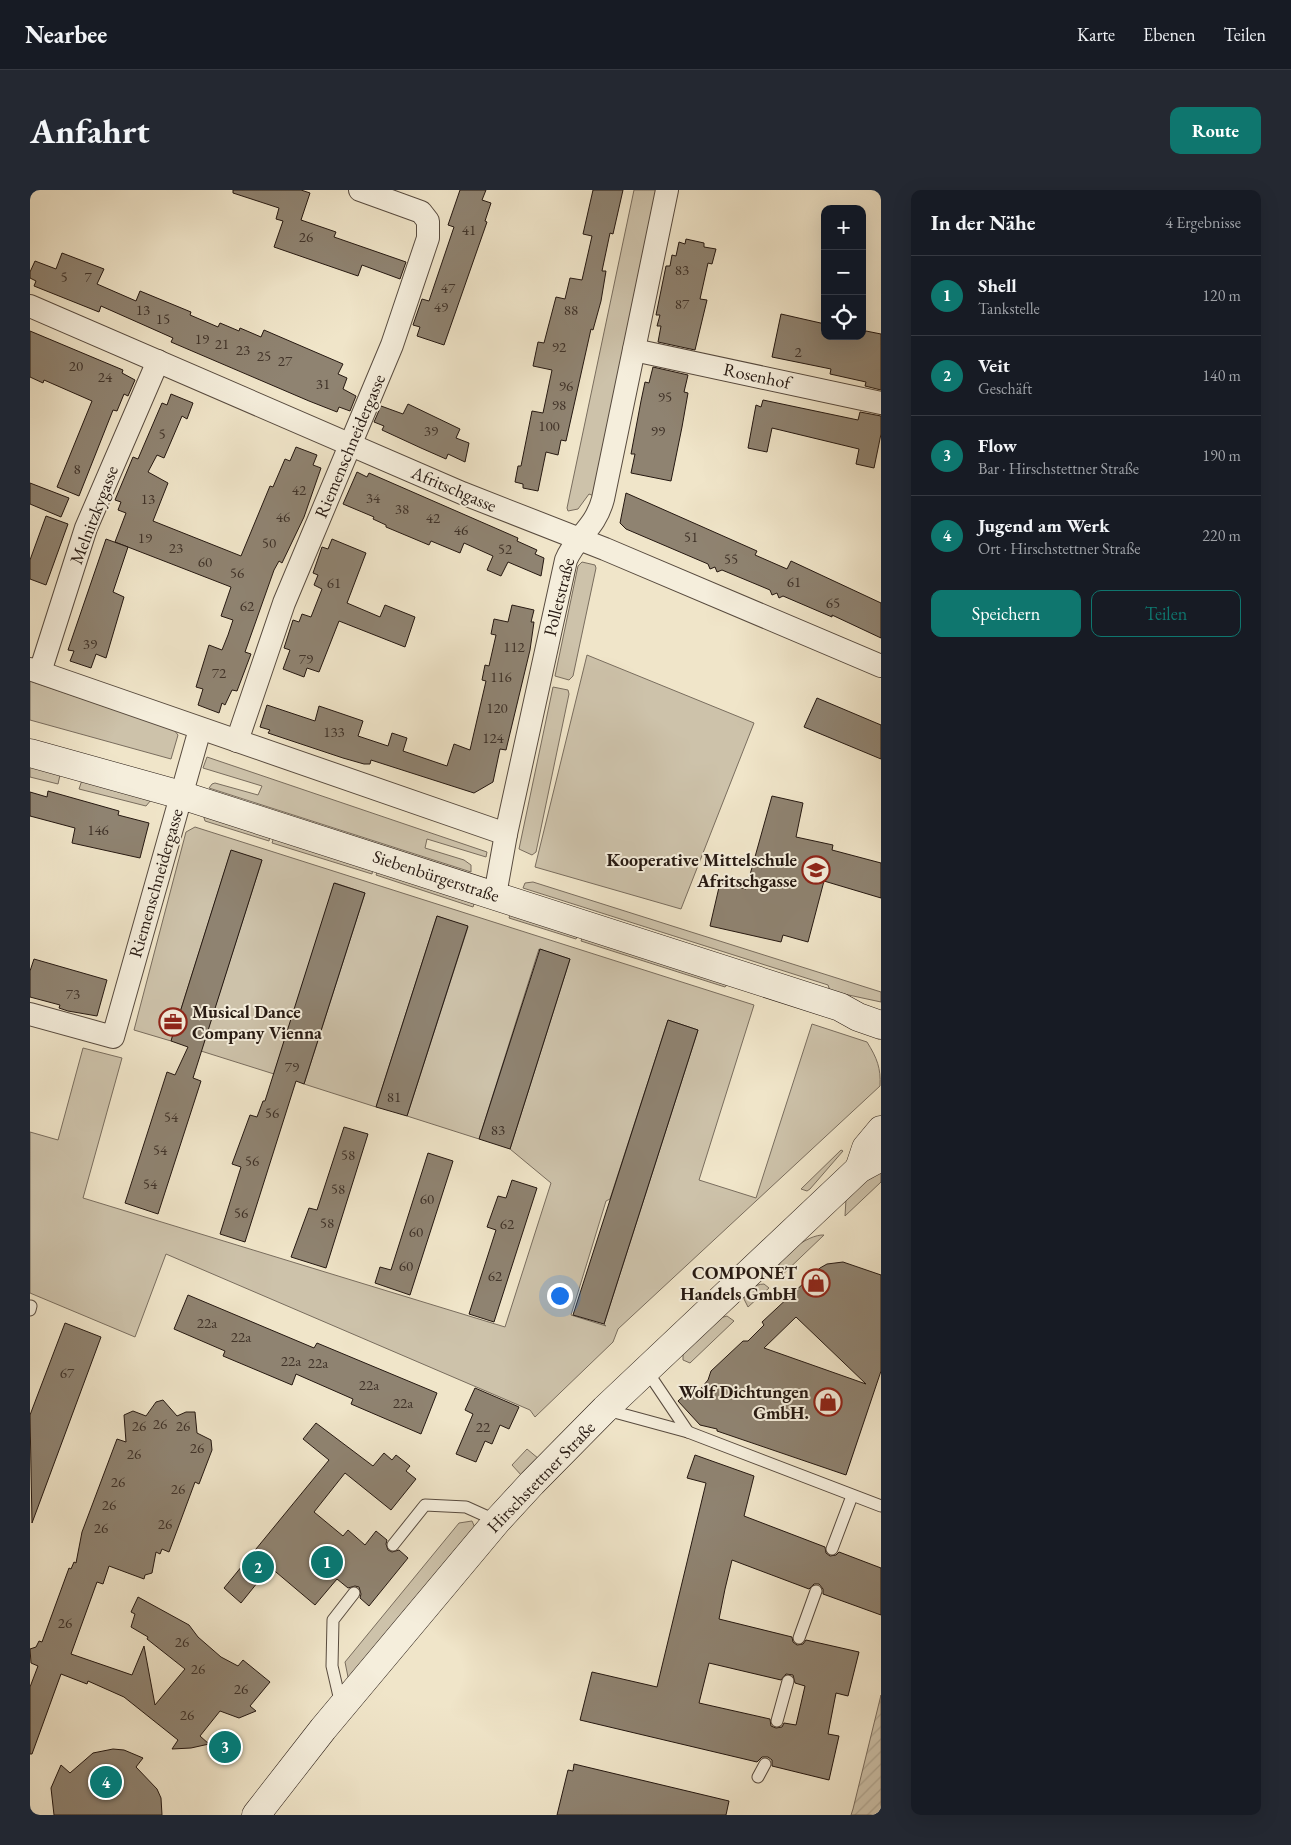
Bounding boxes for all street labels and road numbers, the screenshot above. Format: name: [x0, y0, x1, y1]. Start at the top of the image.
street label: Rosenhof: [721, 357, 795, 394]
street label: Riemenschneidergasse: [309, 370, 390, 521]
street label: Afritschgasse: [407, 460, 500, 517]
street label: Melnitzkygasse: [64, 462, 123, 567]
street label: Polletstraße: [538, 555, 579, 638]
street label: Riemenschneidergasse: [123, 806, 188, 960]
street label: Siebenbürgerstraße: [370, 844, 502, 907]
street label: Hirschstettner Straße: [481, 1416, 600, 1537]

